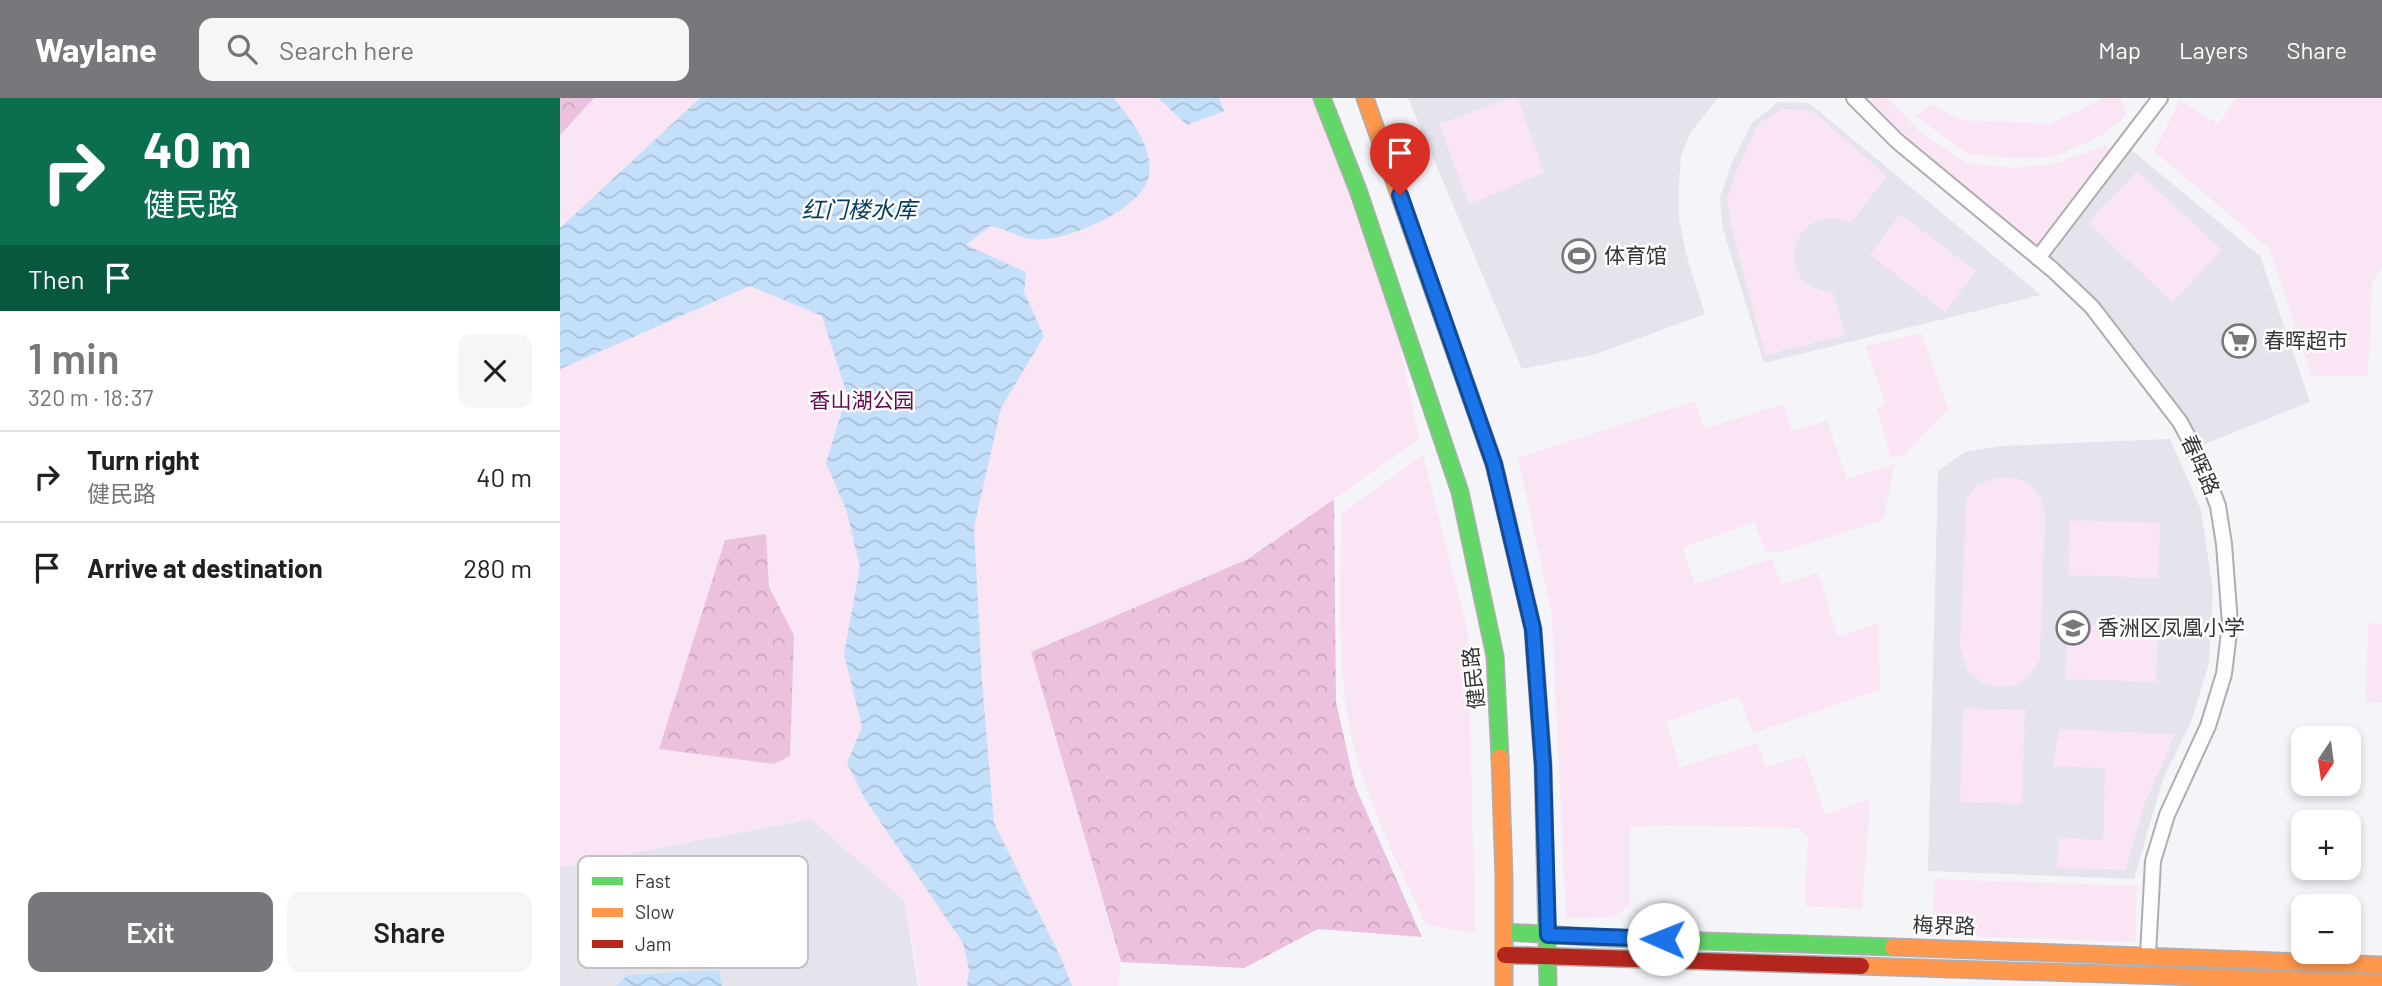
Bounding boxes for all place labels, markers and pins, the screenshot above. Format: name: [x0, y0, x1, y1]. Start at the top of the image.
pin: [1370, 123, 1430, 195]
sports icon: 体育馆: [1560, 237, 1598, 275]
place label: 体育馆: [1604, 242, 1667, 267]
supermarket icon: 春晖超市: [2220, 322, 2258, 360]
place label: 春晖超市: [2264, 327, 2348, 352]
school or university icon: 香洲区凤凰小学: [2054, 609, 2092, 647]
place label: 香洲区凤凰小学: [2098, 614, 2245, 639]

